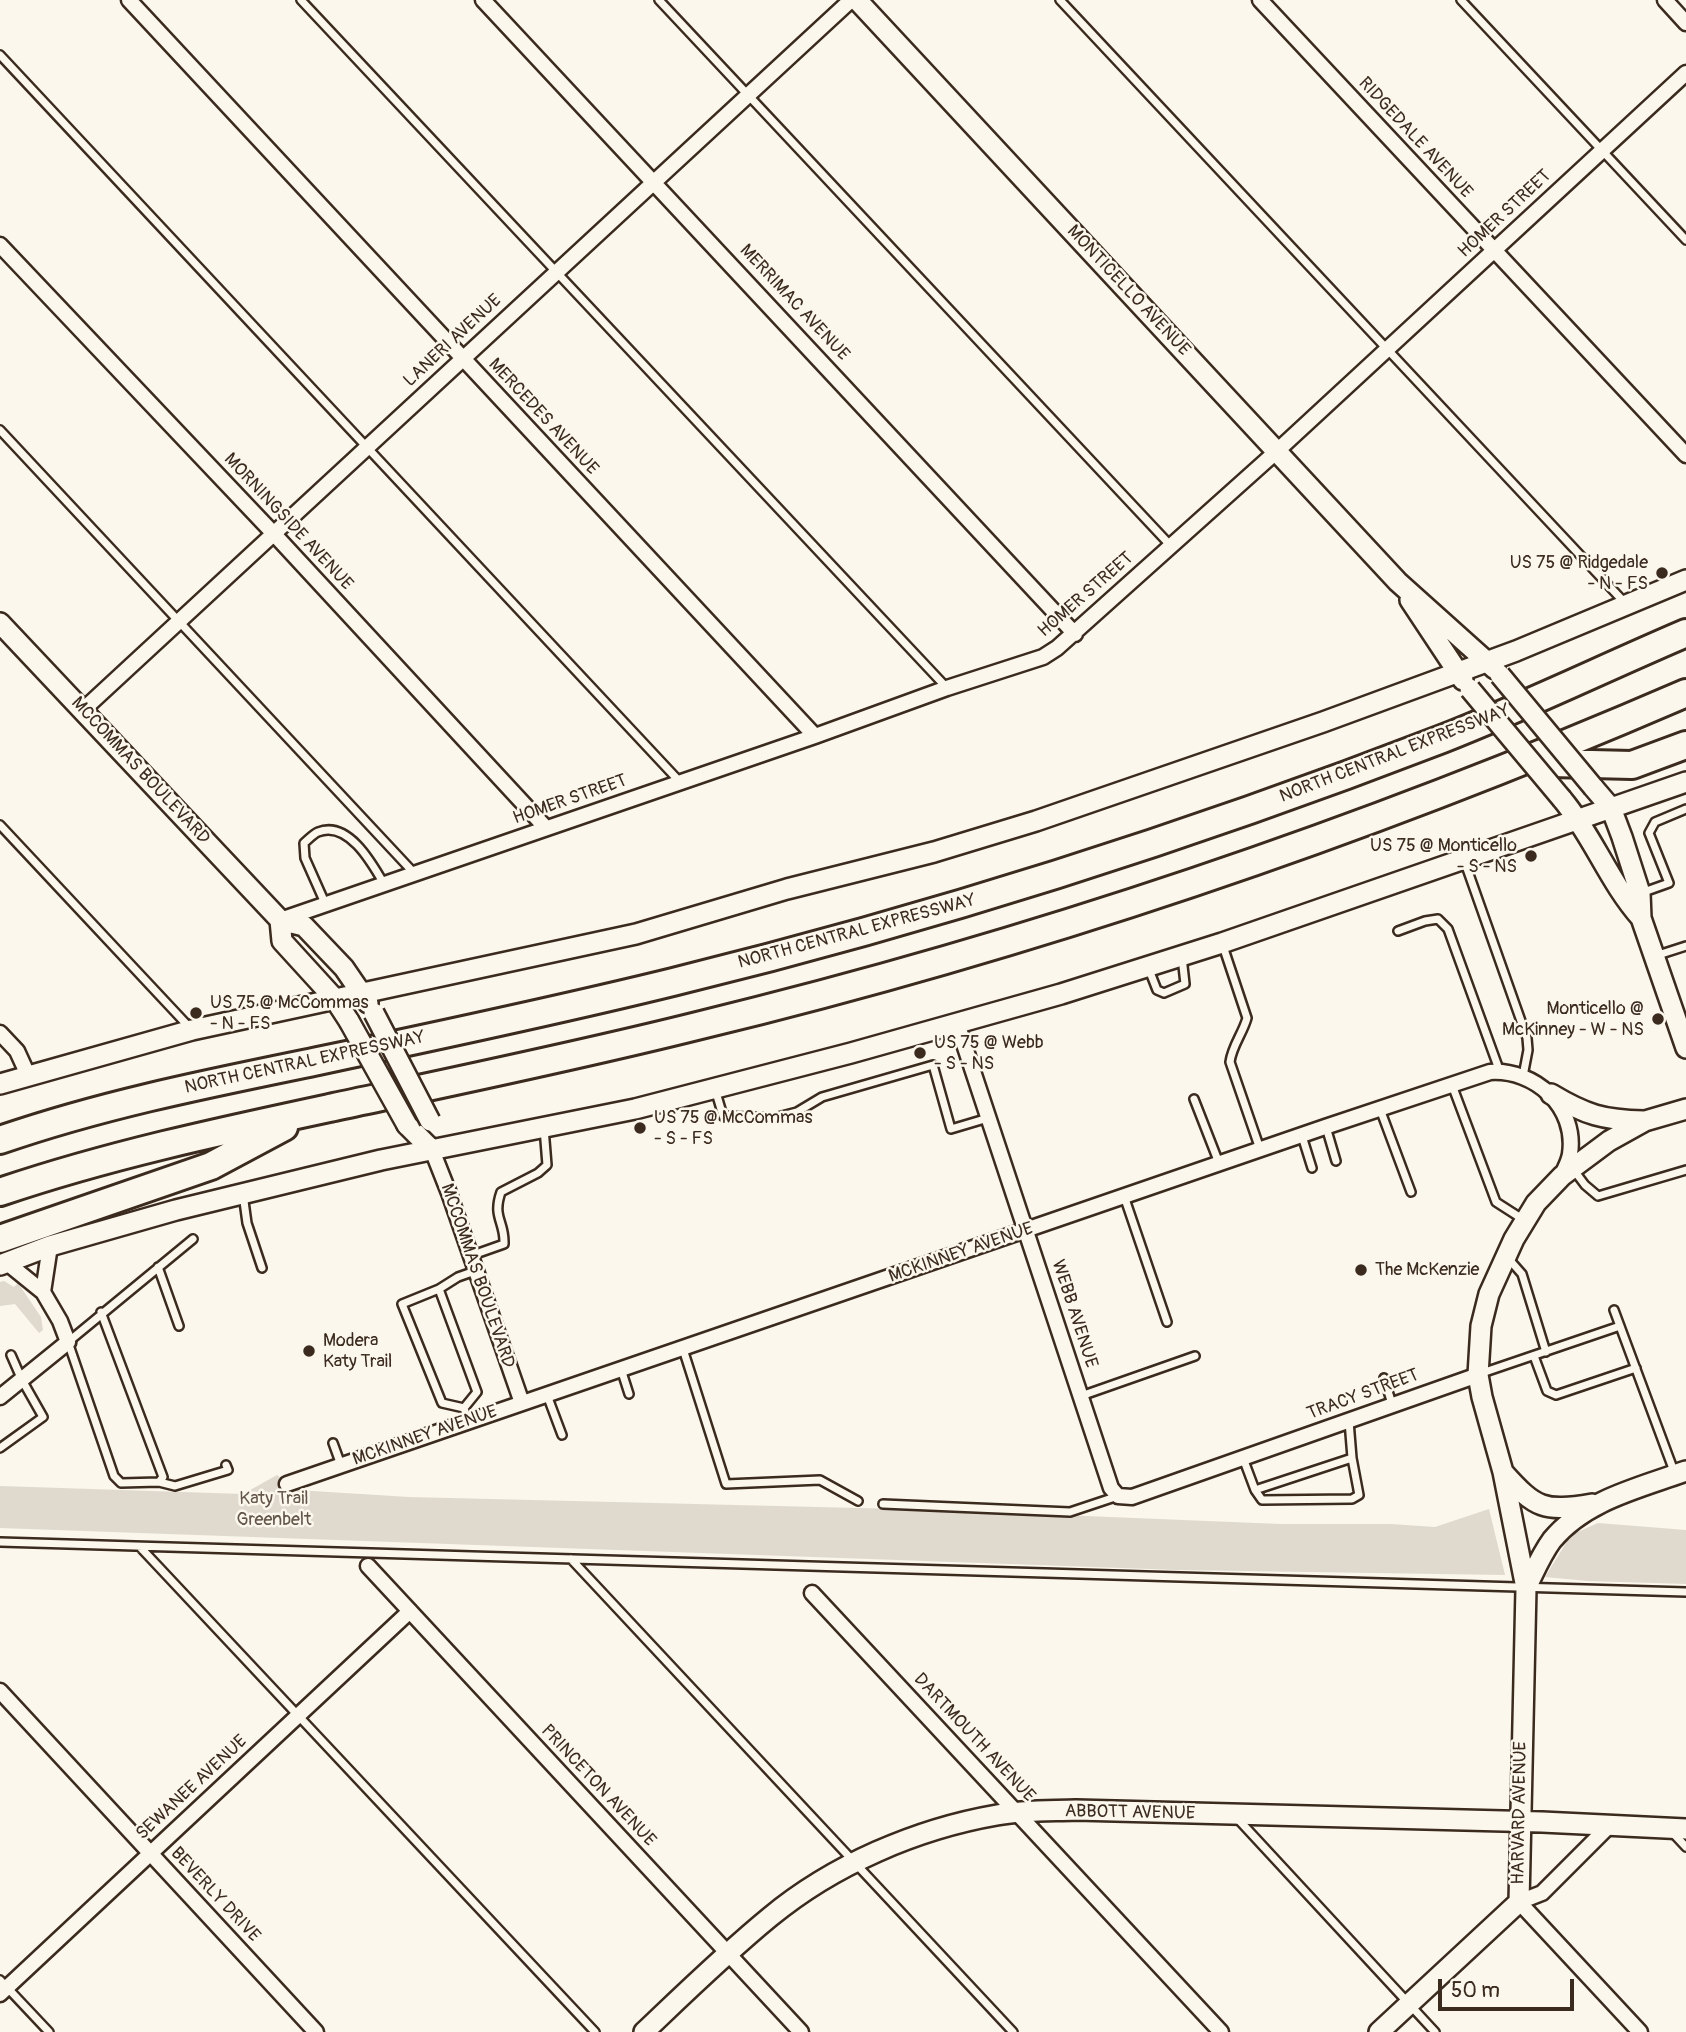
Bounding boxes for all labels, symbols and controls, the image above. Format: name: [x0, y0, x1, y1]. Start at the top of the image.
street label: RIDGEDALE AVENUE: [1353, 73, 1477, 203]
street label: HOMER STREET: [1454, 165, 1556, 263]
street label: MONTICELLO AVENUE: [1062, 221, 1194, 361]
street label: MERRIMAC AVENUE: [735, 240, 853, 366]
street label: LANERI AVENUE: [400, 290, 506, 392]
street label: MERCEDES AVENUE: [483, 354, 603, 480]
street label: MORNINGSIDE AVENUE: [219, 449, 357, 595]
street label: HOMER STREET: [1034, 548, 1138, 642]
place label: US 75 @ Ridgedale - N - FS: [1510, 552, 1648, 594]
marker: US 75 @ Ridgedale - N - FS: [1654, 565, 1670, 581]
street label: MCCOMMAS BOULEVARD: [66, 693, 214, 849]
street label: NORTH CENTRAL EXPRESSWAY: [1277, 700, 1513, 808]
street label: HOMER STREET: [510, 770, 630, 830]
place label: US 75 @ Monticello - S - NS: [1370, 835, 1517, 878]
marker: US 75 @ Monticello - S - NS: [1523, 848, 1539, 864]
street label: NORTH CENTRAL EXPRESSWAY: [736, 890, 978, 974]
place label: US 75 @ McCommas - N - FS: [210, 992, 368, 1034]
place label: Monticello @ McKinney - W - NS: [1502, 998, 1644, 1040]
marker: US 75 @ McCommas - N - FS: [188, 1005, 204, 1021]
marker: Monticello @ McKinney - W - NS: [1650, 1011, 1666, 1027]
street label: NORTH CENTRAL EXPRESSWAY: [183, 1027, 427, 1099]
place label: US 75 @ Webb - S - NS: [934, 1032, 1044, 1074]
marker: US 75 @ Webb - S - NS: [912, 1045, 928, 1061]
place label: US 75 @ McCommas - S - FS: [654, 1107, 812, 1150]
marker: US 75 @ McCommas - S - FS: [632, 1120, 648, 1136]
street label: MCCOMMAS BOULEVARD: [435, 1181, 519, 1371]
street label: MCKINNEY AVENUE: [886, 1218, 1036, 1288]
street label: WEBB AVENUE: [1046, 1257, 1102, 1371]
place label: The McKenzie: [1375, 1259, 1479, 1281]
marker: The McKenzie: [1353, 1262, 1369, 1278]
place label: Modera Katy Trail: [323, 1330, 392, 1372]
marker: Modera Katy Trail: [301, 1343, 317, 1359]
street label: TRACY STREET: [1304, 1365, 1422, 1425]
street label: MCKINNEY AVENUE: [350, 1401, 500, 1471]
park label: Katy Trail Greenbelt: [237, 1488, 311, 1530]
street label: DARTMOUTH AVENUE: [909, 1669, 1039, 1807]
street label: PRINCETON AVENUE: [536, 1721, 660, 1851]
street label: SEWANEE AVENUE: [132, 1731, 252, 1845]
street label: HARVARD AVENUE: [1508, 1741, 1532, 1885]
street label: ABBOTT AVENUE: [1065, 1801, 1195, 1825]
street label: BEVERLY DRIVE: [166, 1843, 264, 1947]
scale bar: [1441, 1966, 1578, 2010]
text: 50 m: [1451, 1977, 1500, 2004]

